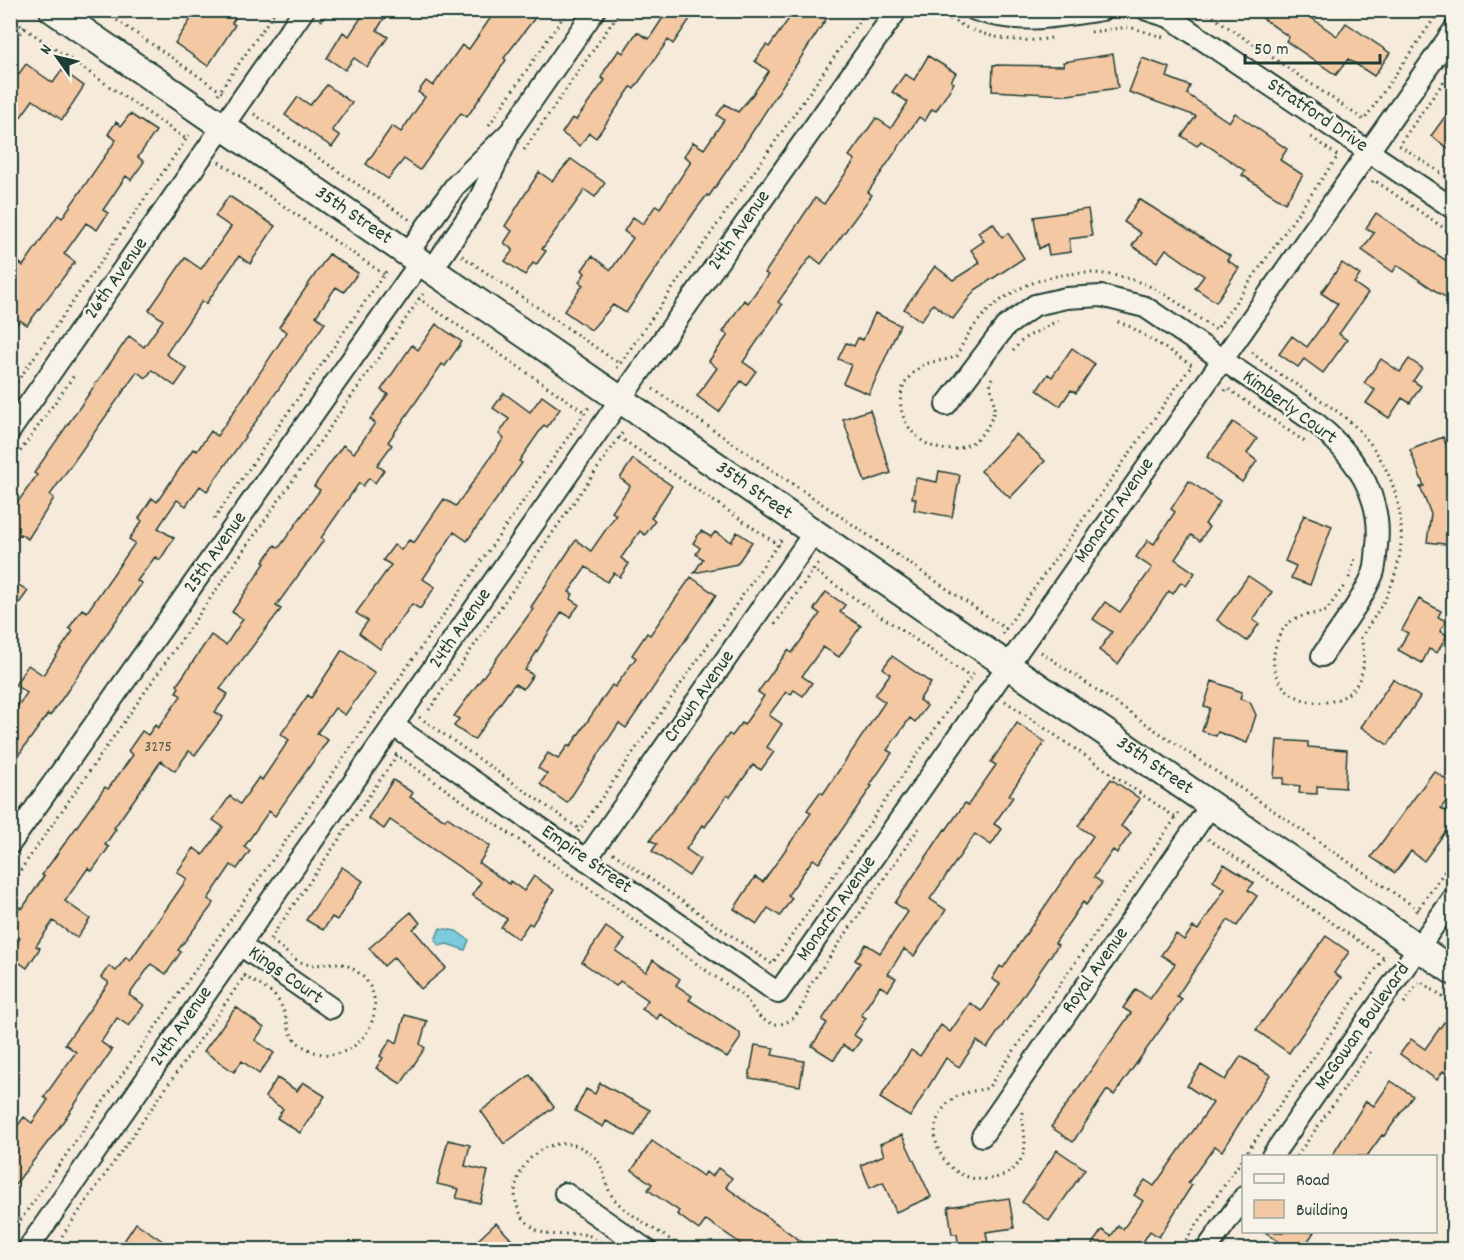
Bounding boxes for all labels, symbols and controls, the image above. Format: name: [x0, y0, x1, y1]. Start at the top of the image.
north arrow: [27, 27, 87, 87]
scale bar: [1245, 27, 1380, 65]
text: 50 m: [1254, 38, 1289, 63]
text: N: [35, 40, 58, 60]
street label: Stratford Drive: [1261, 72, 1373, 160]
street label: 35th Street: [309, 180, 397, 252]
street label: 24th Avenue: [702, 185, 778, 277]
street label: 26th Avenue: [78, 232, 156, 326]
street label: Kimberly Court: [1236, 364, 1342, 452]
street label: Monarch Avenue: [1068, 452, 1162, 569]
street label: 35th Street: [710, 455, 798, 528]
street label: 25th Avenue: [178, 506, 254, 599]
street label: 24th Avenue: [423, 583, 499, 675]
street label: Crown Avenue: [658, 645, 742, 749]
street label: 35th Street: [1110, 730, 1199, 803]
house number: 3275: [144, 736, 172, 759]
street label: Empire Street: [535, 818, 637, 902]
street label: Monarch Avenue: [790, 850, 884, 967]
street label: Royal Avenue: [1056, 922, 1136, 1020]
street label: Kings Court: [242, 940, 328, 1012]
street label: McGowan Boulevard: [1309, 958, 1417, 1096]
street label: 24th Avenue: [144, 981, 220, 1073]
legend: [1242, 1155, 1437, 1233]
text: Road: [1296, 1169, 1330, 1194]
text: Building: [1296, 1199, 1348, 1224]

